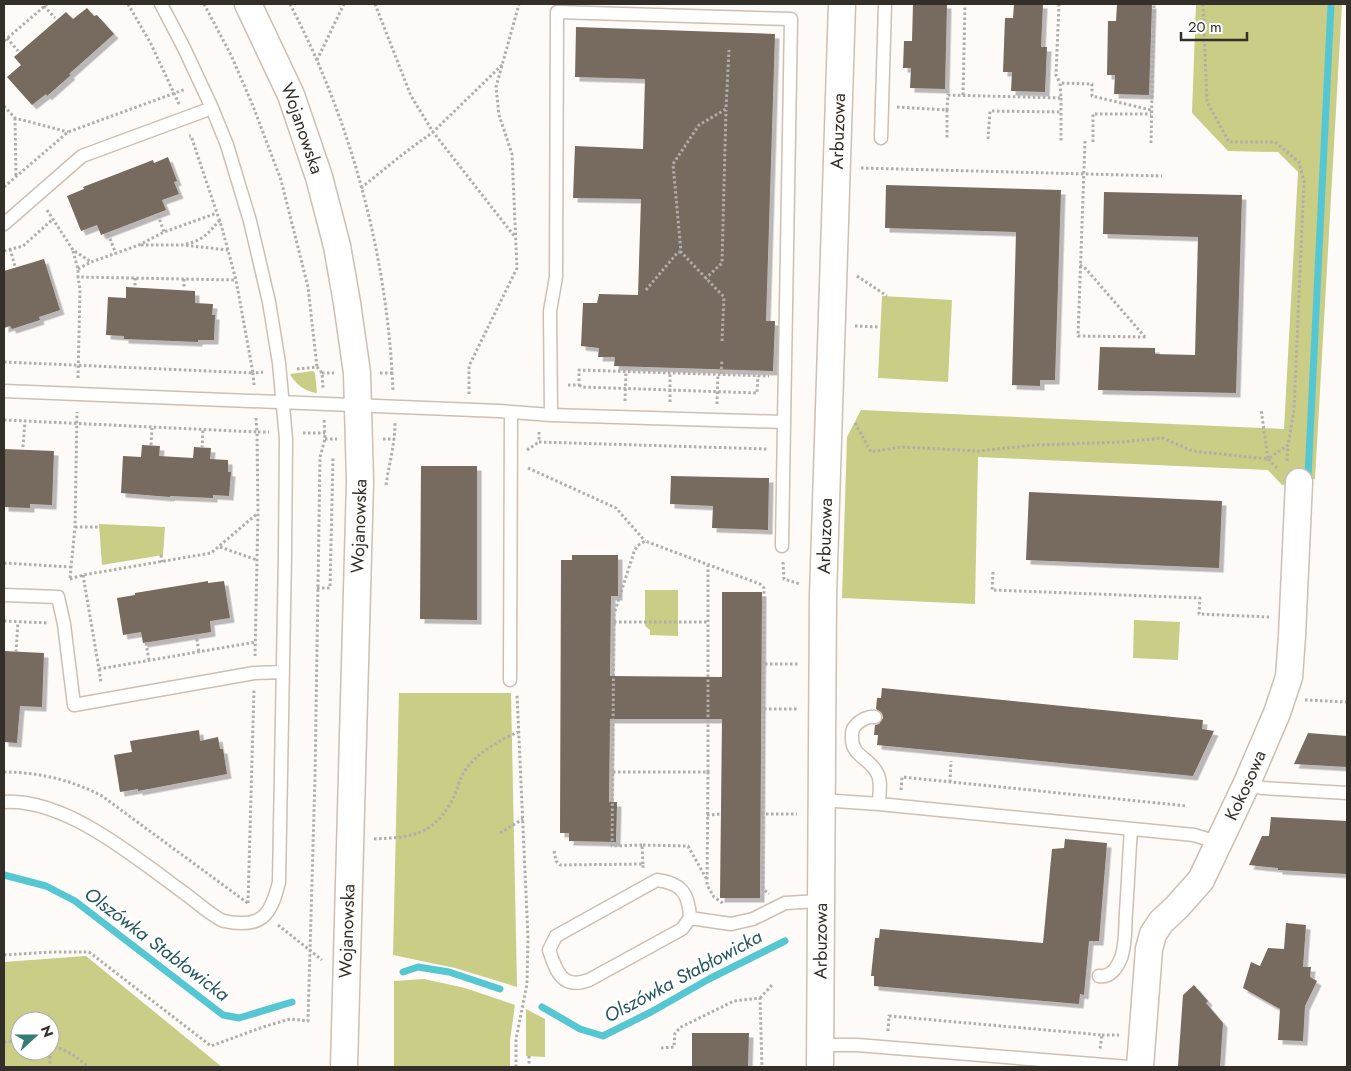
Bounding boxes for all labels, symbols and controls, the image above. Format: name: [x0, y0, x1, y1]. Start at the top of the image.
scale bar: [1181, 10, 1247, 42]
text: 20 m: [1188, 16, 1222, 38]
street label: Wojanowska: [274, 79, 330, 177]
street label: Arbuzowa: [824, 93, 852, 170]
street label: Wojanowska: [344, 478, 374, 574]
street label: Arbuzowa: [811, 497, 839, 575]
street label: Kokosowa: [1218, 746, 1273, 825]
water label: Olszówka Stabłowicka: [79, 880, 236, 1008]
street label: Wojanowska: [332, 883, 362, 979]
street label: Arbuzowa: [808, 903, 834, 979]
water label: Olszówka Stabłowicka: [599, 923, 767, 1029]
north arrow: [10, 1011, 60, 1061]
text: N: [36, 1023, 58, 1040]

